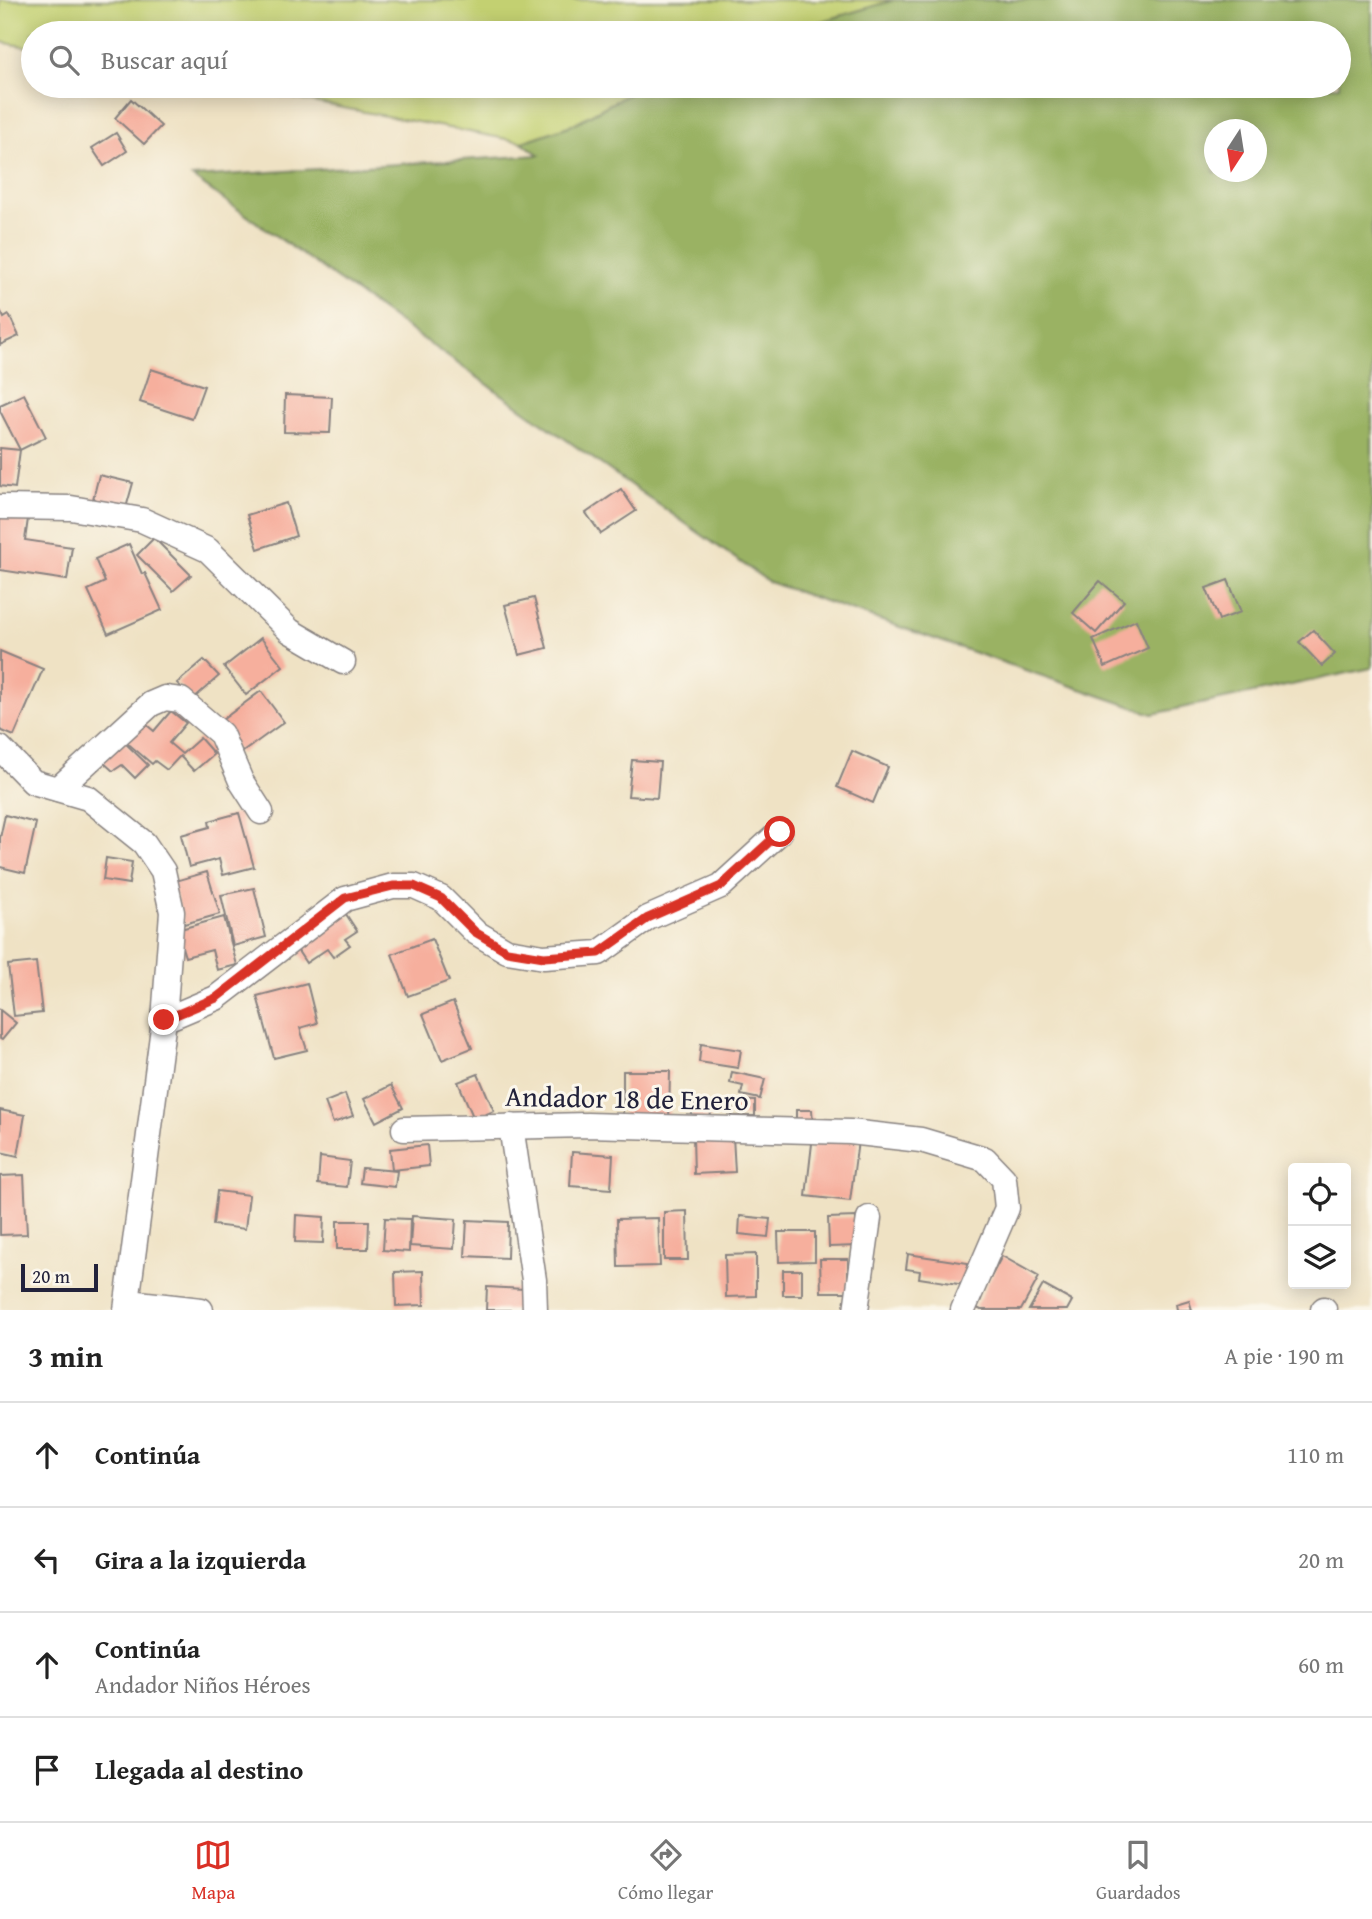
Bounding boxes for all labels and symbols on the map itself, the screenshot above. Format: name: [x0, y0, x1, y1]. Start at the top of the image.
north arrow: [1204, 119, 1267, 182]
route start: [764, 816, 795, 847]
route end: [148, 1004, 179, 1035]
street label: Andador 18 de Enero: [505, 1075, 749, 1120]
scale bar: [21, 1261, 98, 1293]

